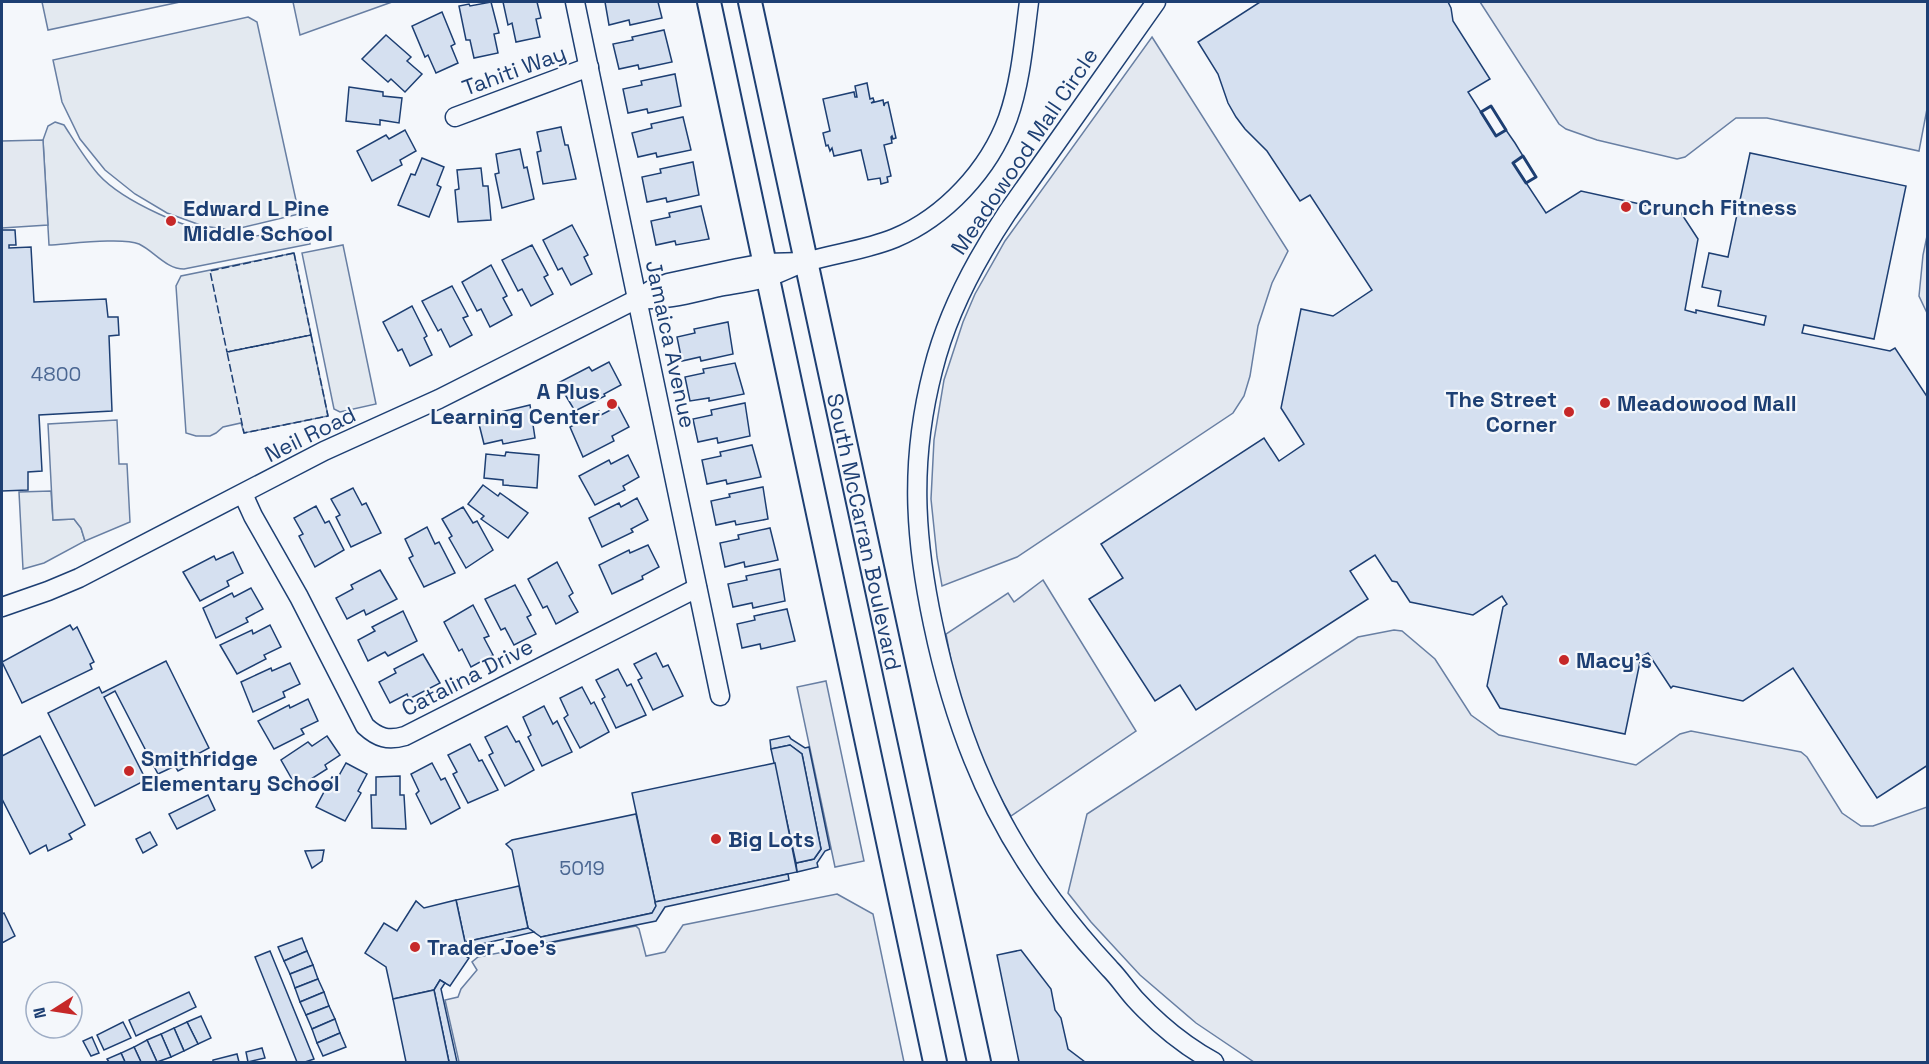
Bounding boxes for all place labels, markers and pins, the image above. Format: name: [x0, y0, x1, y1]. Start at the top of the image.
place label: Crunch Fitness: [1638, 193, 1797, 221]
place label: Edward L Pine Middle School: [183, 194, 333, 247]
marker: Crunch Fitness: [1619, 200, 1633, 214]
marker: Edward L Pine Middle School: [164, 214, 178, 228]
place label: A Plus Learning Center: [430, 377, 600, 430]
place label: The Street Corner: [1445, 385, 1557, 438]
place label: Meadowood Mall: [1617, 389, 1797, 417]
marker: Meadowood Mall: [1598, 396, 1612, 410]
marker: A Plus Learning Center: [605, 397, 619, 411]
marker: The Street Corner: [1562, 405, 1576, 419]
place label: Macy's: [1576, 646, 1652, 674]
marker: Macy's: [1557, 653, 1571, 667]
place label: Smithridge Elementary School: [141, 744, 340, 797]
marker: Smithridge Elementary School: [122, 764, 136, 778]
place label: Big Lots: [728, 825, 815, 853]
marker: Big Lots: [709, 832, 723, 846]
place label: Trader Joe's: [427, 933, 556, 961]
marker: Trader Joe's: [408, 940, 422, 954]

